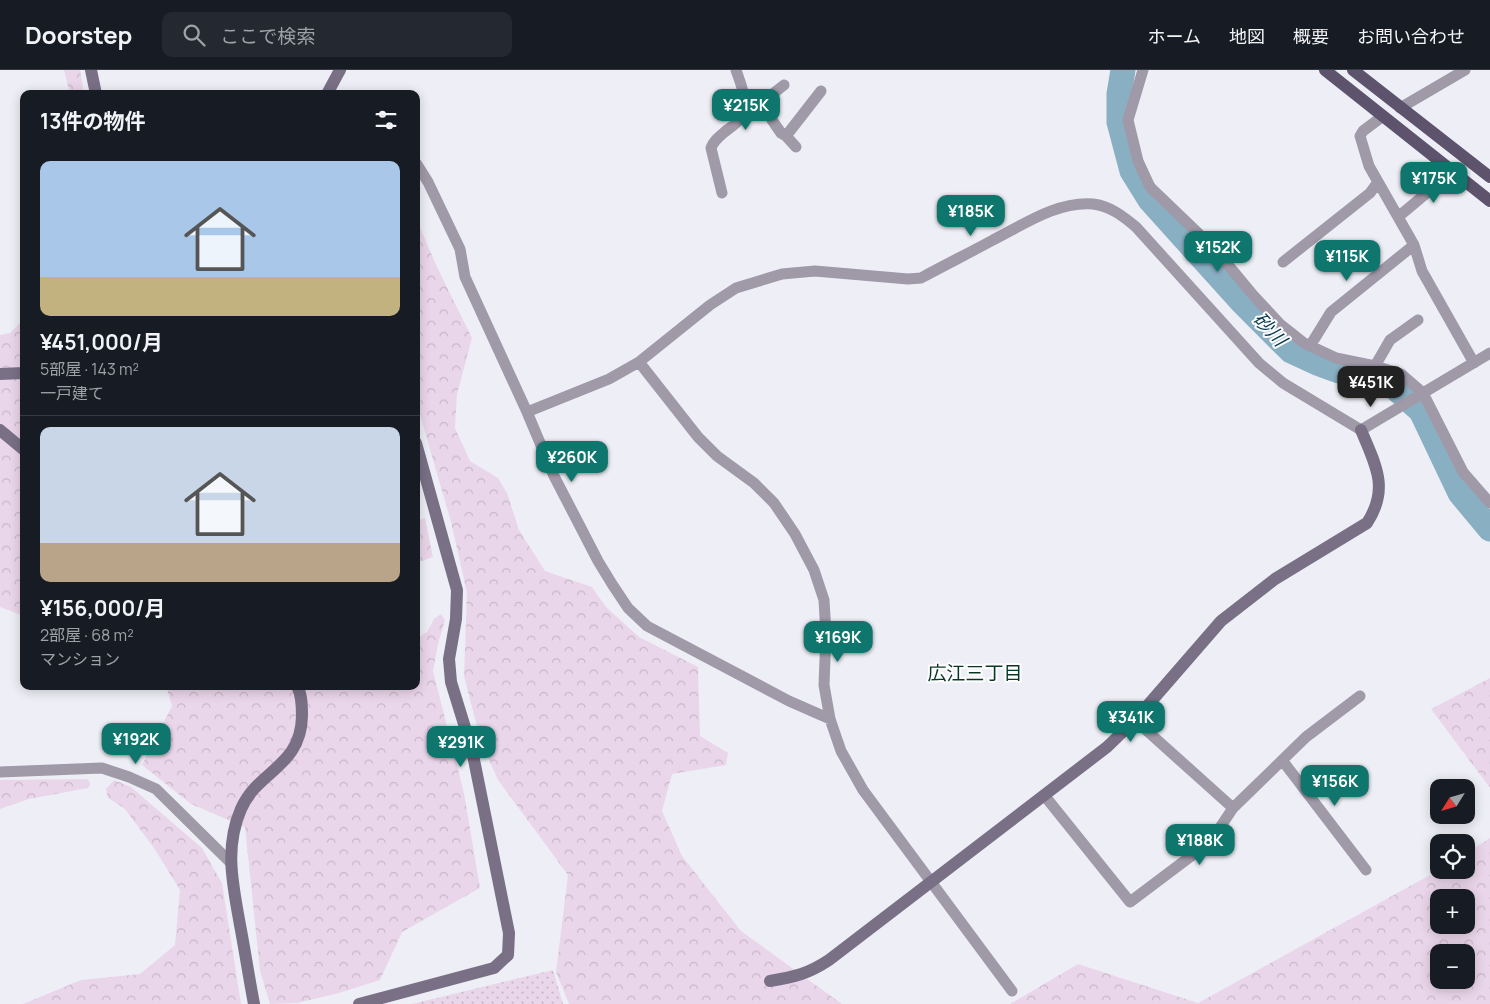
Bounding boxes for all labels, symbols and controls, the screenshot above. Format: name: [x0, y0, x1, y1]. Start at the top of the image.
search box: [162, 12, 512, 57]
text: Doorstep: [25, 18, 132, 51]
icon: search: [180, 21, 208, 49]
text: ここで検索: [220, 23, 315, 49]
text: ホーム: [1148, 24, 1201, 48]
text: 地図: [1229, 24, 1265, 48]
text: 概要: [1293, 24, 1329, 48]
text: お問い合わせ: [1357, 24, 1465, 48]
pin: ¥215K: [711, 88, 781, 131]
text: ¥215K: [723, 94, 769, 116]
icon: filters: [372, 106, 400, 134]
text: 13件の物件: [40, 107, 145, 135]
pin: ¥175K: [1399, 162, 1469, 204]
text: ¥175K: [1411, 167, 1457, 189]
icon: home: [175, 194, 265, 284]
pin: ¥185K: [936, 194, 1006, 237]
text: ¥185K: [948, 200, 994, 222]
pin: ¥152K: [1183, 230, 1253, 273]
text: ¥152K: [1195, 236, 1241, 258]
pin: ¥115K: [1312, 240, 1382, 282]
text: ¥115K: [1325, 245, 1369, 267]
water label: 砂川: [1248, 306, 1294, 353]
text: ¥451,000/月: [40, 328, 163, 356]
text: 5部屋 · 143 m²: [40, 358, 139, 380]
pin: ¥451K: [1336, 366, 1406, 408]
text: ¥451K: [1348, 371, 1394, 393]
text: 一戸建て: [40, 382, 104, 404]
pin: ¥260K: [537, 440, 607, 483]
text: ¥260K: [547, 446, 597, 468]
icon: home: [175, 459, 265, 549]
text: ¥156,000/月: [40, 594, 165, 622]
pin: ¥169K: [803, 620, 873, 663]
text: 2部屋 · 68 m²: [40, 624, 134, 646]
text: ¥169K: [815, 626, 861, 648]
text: マンション: [40, 648, 120, 670]
district label: 広江三丁目: [927, 660, 1023, 686]
pin: ¥341K: [1096, 700, 1166, 743]
text: ¥341K: [1108, 706, 1154, 728]
pin: ¥192K: [101, 722, 171, 765]
pin: ¥291K: [426, 726, 496, 768]
text: ¥192K: [113, 728, 159, 750]
text: ¥291K: [438, 731, 484, 753]
pin: ¥156K: [1300, 764, 1370, 807]
text: ¥156K: [1312, 770, 1358, 792]
north arrow: [1430, 779, 1475, 824]
map controls: [1430, 779, 1475, 989]
pin: ¥188K: [1165, 824, 1235, 866]
text: ¥188K: [1177, 829, 1223, 851]
button: locate: [1430, 834, 1475, 879]
button: +: [1430, 889, 1475, 934]
button: −: [1430, 944, 1475, 989]

